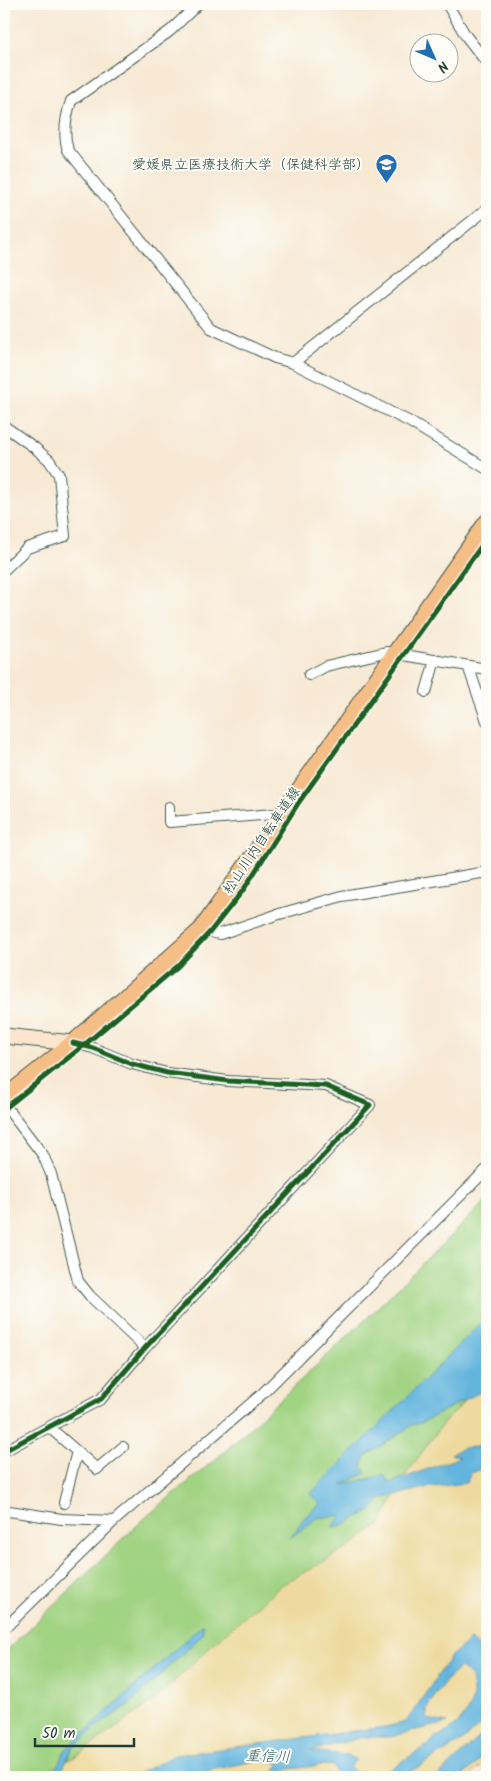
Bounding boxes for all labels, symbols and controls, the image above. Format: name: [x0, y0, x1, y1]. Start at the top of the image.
north arrow: [408, 32, 458, 82]
text: N: [431, 56, 453, 78]
school or university icon: 愛媛県立医療技術大学（保健科学部）: [374, 152, 398, 183]
place label: 愛媛県立医療技術大学（保健科学部）: [132, 154, 370, 176]
street label: 松山川内自転車道線: [217, 782, 306, 899]
scale bar: [35, 1716, 134, 1748]
text: 50 m: [42, 1722, 76, 1746]
water label: 重信川: [245, 1744, 291, 1770]

